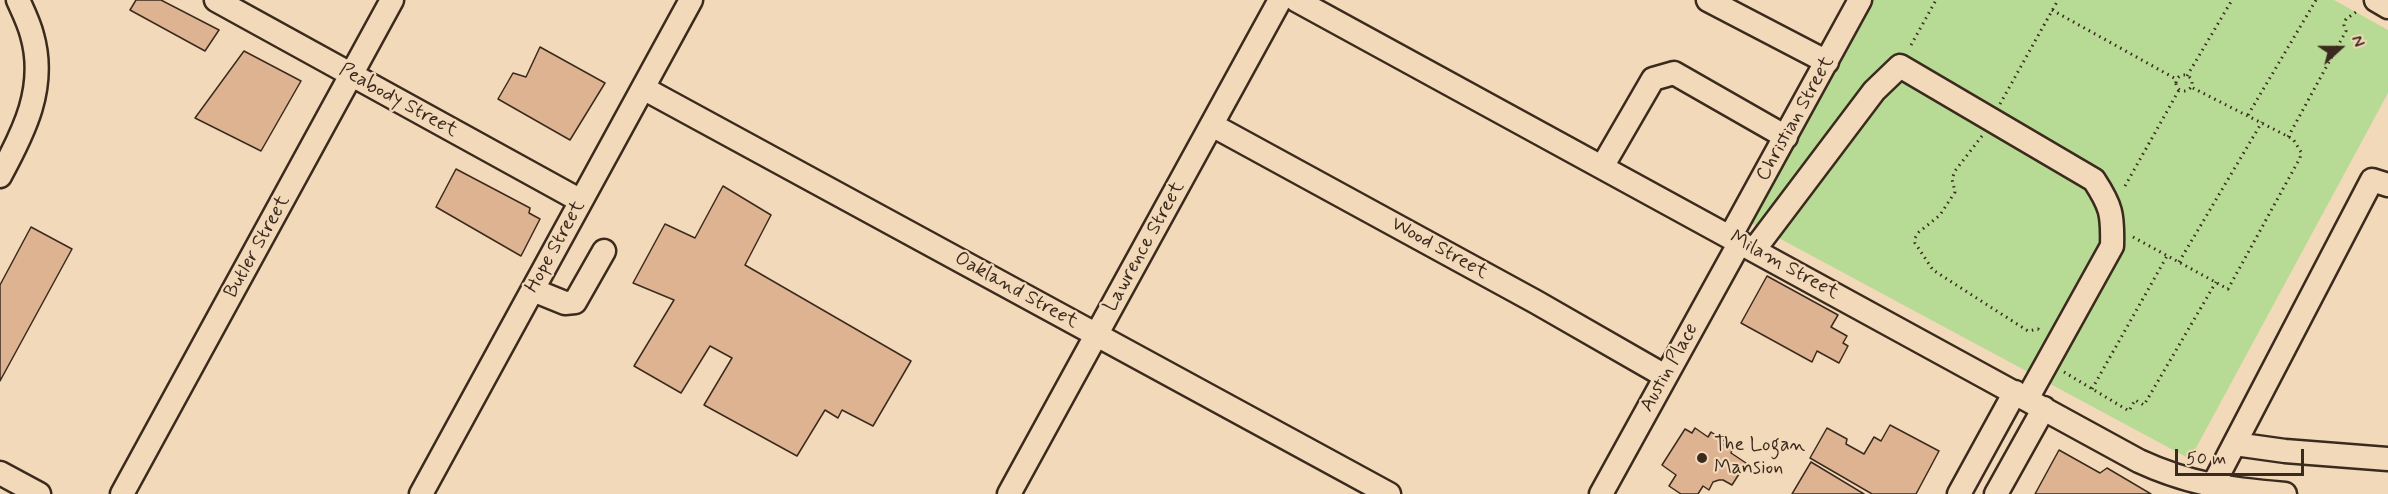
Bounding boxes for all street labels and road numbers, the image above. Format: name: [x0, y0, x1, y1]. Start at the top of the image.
street label: Christian Street: [1752, 52, 1840, 186]
street label: Peabody Street: [335, 59, 461, 143]
street label: Lawrence Street: [1099, 178, 1191, 316]
street label: Butler Street: [220, 191, 296, 303]
street label: Hope Street: [521, 197, 591, 297]
street label: Wood Street: [1386, 213, 1492, 285]
street label: Milam Street: [1725, 226, 1843, 306]
street label: Oakland Street: [950, 247, 1082, 335]
street label: Austin Place: [1636, 319, 1704, 417]

